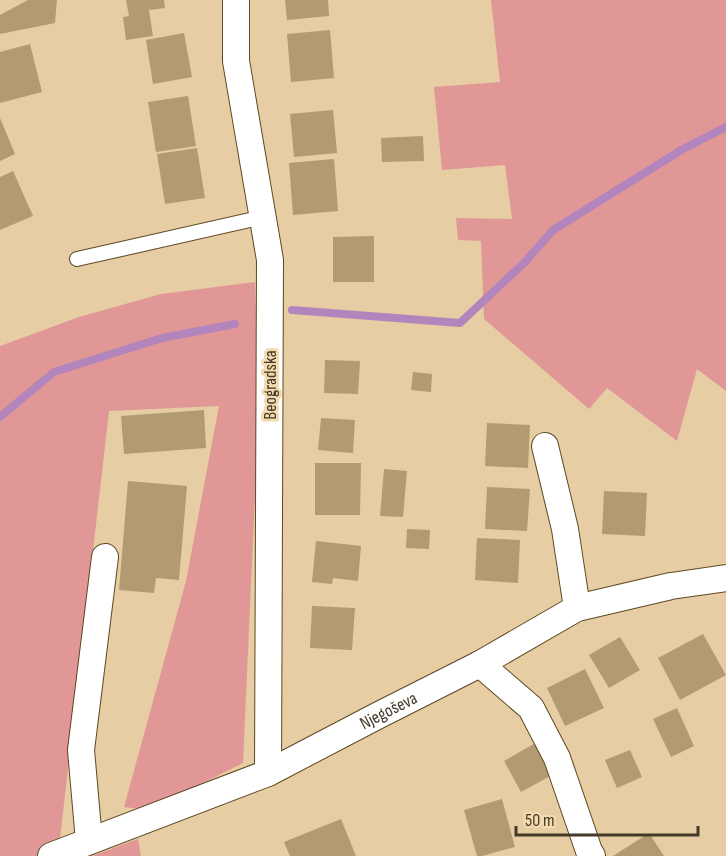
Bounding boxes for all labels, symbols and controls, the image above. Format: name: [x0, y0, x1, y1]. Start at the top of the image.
street label: Beogradska: [260, 350, 281, 420]
street label: Njegoševa: [356, 687, 421, 734]
scale bar: [516, 799, 698, 837]
text: 50 m: [525, 810, 555, 831]

